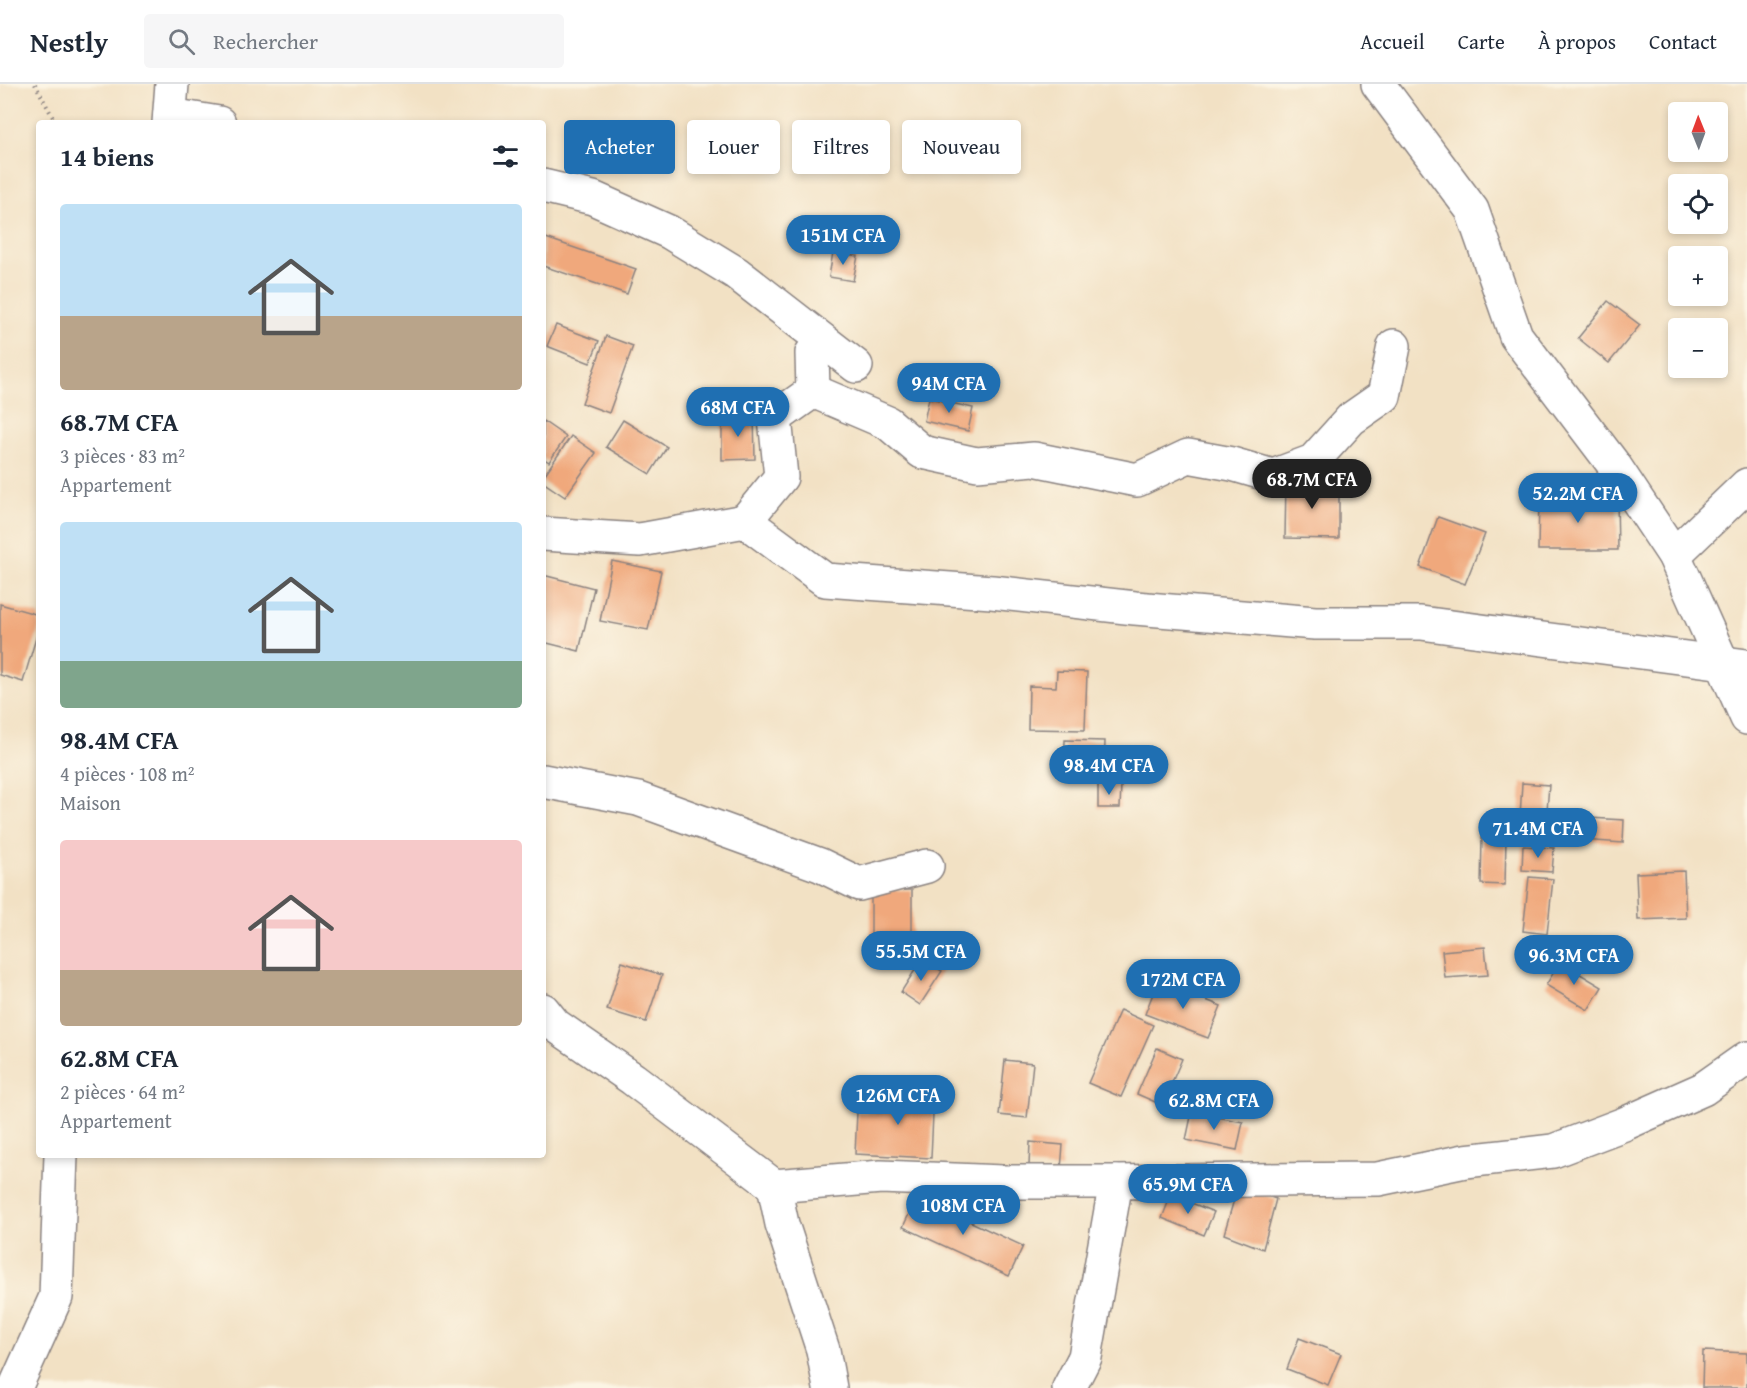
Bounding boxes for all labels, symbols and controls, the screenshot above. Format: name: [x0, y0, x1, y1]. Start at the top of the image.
search box: [144, 14, 564, 68]
text: Nestly: [30, 21, 108, 62]
icon: search: [165, 25, 198, 58]
text: Rechercher: [213, 25, 318, 57]
text: Accueil: [1360, 26, 1425, 57]
text: Carte: [1458, 26, 1505, 57]
text: À propos: [1538, 26, 1616, 57]
text: Contact: [1649, 26, 1717, 57]
north arrow: [1668, 102, 1728, 162]
map controls: [1668, 102, 1728, 378]
chip: Acheter: [564, 120, 675, 174]
chip: Louer: [687, 120, 780, 174]
chip: Filtres: [792, 120, 890, 174]
chip: Nouveau: [902, 120, 1021, 174]
text: 14 biens: [60, 137, 154, 176]
icon: filters: [489, 140, 522, 173]
button: locate: [1668, 174, 1728, 234]
pin: 151M CFA: [781, 215, 905, 266]
text: 151M CFA: [800, 220, 886, 249]
icon: home: [237, 243, 345, 351]
button: +: [1668, 246, 1728, 306]
button: −: [1668, 318, 1728, 378]
pin: 94M CFA: [894, 363, 1004, 414]
text: 94M CFA: [911, 368, 987, 397]
pin: 68M CFA: [683, 387, 793, 438]
text: 68M CFA: [700, 392, 776, 421]
text: 68.7M CFA: [60, 402, 179, 441]
text: 3 pièces · 83 m²: [60, 441, 185, 470]
pin: 68.7M CFA: [1243, 459, 1381, 510]
text: 68.7M CFA: [1266, 464, 1358, 493]
text: Appartement: [60, 470, 172, 499]
pin: 52.2M CFA: [1509, 473, 1647, 524]
text: 52.2M CFA: [1532, 478, 1624, 507]
icon: home: [237, 561, 345, 669]
text: 98.4M CFA: [60, 720, 179, 759]
pin: 98.4M CFA: [1040, 745, 1178, 796]
text: 98.4M CFA: [1063, 750, 1155, 779]
text: 4 pièces · 108 m²: [60, 759, 195, 788]
text: Maison: [60, 788, 121, 817]
pin: 71.4M CFA: [1469, 808, 1607, 859]
text: 71.4M CFA: [1492, 813, 1584, 842]
icon: home: [237, 879, 345, 987]
pin: 55.5M CFA: [852, 931, 990, 982]
pin: 96.3M CFA: [1505, 935, 1643, 986]
text: 55.5M CFA: [875, 936, 967, 965]
text: 96.3M CFA: [1528, 940, 1620, 969]
pin: 172M CFA: [1121, 959, 1245, 1010]
text: 172M CFA: [1140, 964, 1226, 993]
text: 62.8M CFA: [60, 1038, 179, 1077]
pin: 126M CFA: [836, 1075, 960, 1126]
text: 2 pièces · 64 m²: [60, 1077, 185, 1106]
text: 126M CFA: [855, 1080, 941, 1109]
pin: 62.8M CFA: [1145, 1080, 1283, 1131]
text: 62.8M CFA: [1168, 1085, 1260, 1114]
text: Appartement: [60, 1106, 172, 1135]
pin: 65.9M CFA: [1119, 1164, 1257, 1215]
text: 65.9M CFA: [1142, 1169, 1234, 1198]
pin: 108M CFA: [901, 1185, 1025, 1236]
text: 108M CFA: [920, 1190, 1006, 1219]

